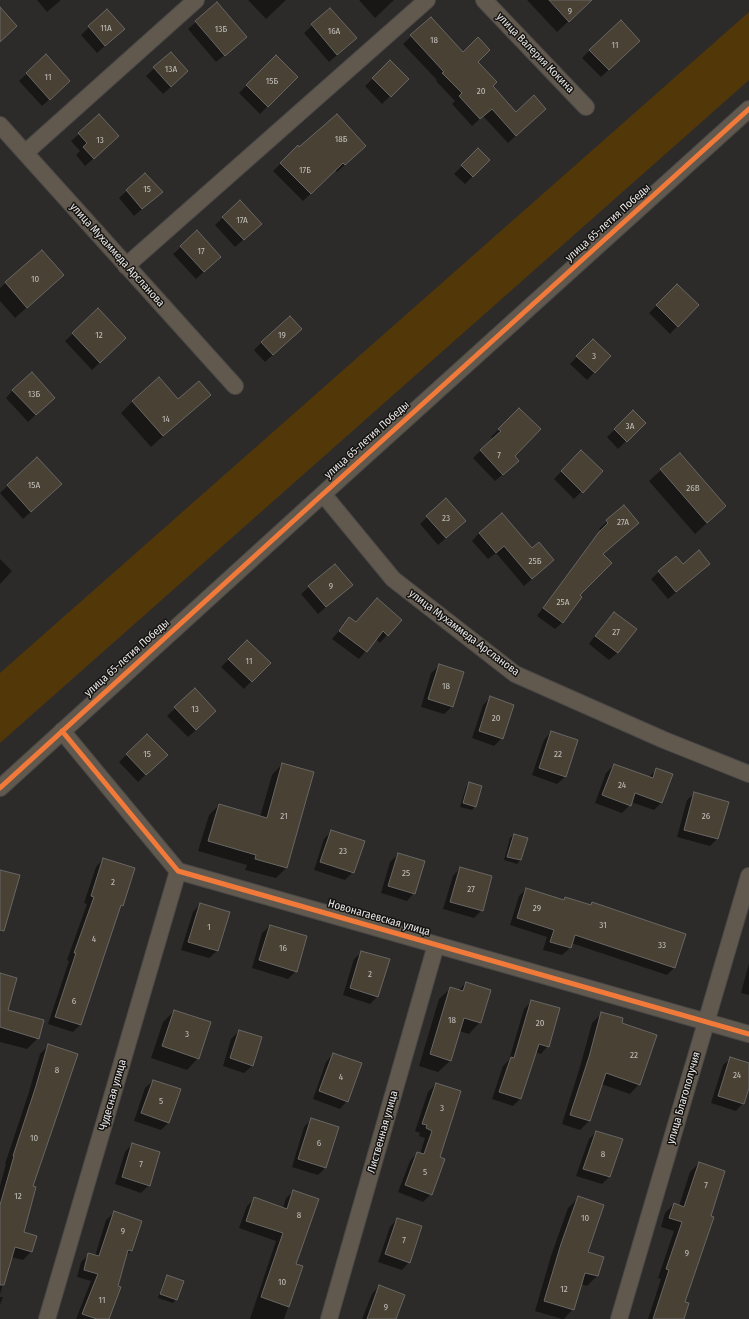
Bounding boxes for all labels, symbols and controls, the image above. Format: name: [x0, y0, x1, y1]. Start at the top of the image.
house number: 9: [568, 6, 572, 16]
street label: улица Валерия Кокина: [493, 10, 577, 96]
house number: 11А: [100, 23, 112, 33]
house number: 13Б: [215, 24, 227, 34]
house number: 16А: [328, 26, 340, 36]
house number: 18: [430, 35, 438, 45]
house number: 11: [612, 40, 618, 50]
house number: 13А: [165, 64, 177, 74]
house number: 11: [45, 72, 51, 82]
house number: 15Б: [266, 76, 278, 86]
house number: 20: [477, 86, 485, 96]
house number: 18Б: [335, 134, 347, 144]
house number: 13: [96, 135, 104, 145]
house number: 17Б: [299, 165, 311, 175]
street label: улица 65-летия Победы: [563, 181, 653, 265]
house number: 15: [143, 184, 151, 194]
street label: улица Мухаммеда Арсланова: [67, 200, 167, 310]
house number: 17А: [236, 215, 248, 225]
house number: 17: [197, 246, 205, 256]
house number: 10: [31, 274, 39, 284]
house number: 12: [95, 330, 103, 340]
house number: 19: [278, 330, 286, 340]
house number: 3: [592, 351, 596, 361]
house number: 13Б: [28, 389, 40, 399]
street label: улица 65-летия Победы: [322, 398, 412, 482]
house number: 14: [162, 414, 170, 424]
house number: 3А: [626, 421, 634, 431]
house number: 7: [497, 450, 501, 460]
house number: 15А: [28, 480, 40, 490]
house number: 26В: [686, 483, 700, 493]
house number: 23: [442, 513, 450, 523]
house number: 27А: [617, 517, 629, 527]
house number: 25Б: [529, 556, 541, 566]
house number: 9: [329, 581, 333, 591]
street label: улица Мухаммеда Арсланова: [406, 587, 522, 679]
house number: 25А: [557, 597, 569, 607]
street label: улица 65-летия Победы: [82, 616, 172, 700]
house number: 27: [612, 627, 620, 637]
house number: 11: [246, 656, 252, 666]
house number: 18: [442, 681, 450, 691]
house number: 13: [191, 704, 199, 714]
house number: 20: [492, 713, 500, 723]
house number: 15: [143, 749, 151, 759]
house number: 22: [554, 749, 562, 759]
house number: 24: [618, 780, 626, 790]
house number: 21: [280, 811, 288, 821]
house number: 26: [702, 811, 710, 821]
house number: 23: [339, 846, 347, 856]
house number: 25: [402, 868, 410, 878]
house number: 2: [111, 877, 115, 887]
house number: 27: [467, 884, 475, 894]
street label: Новонагаевская улица: [326, 897, 432, 939]
house number: 29: [533, 903, 541, 913]
house number: 31: [599, 920, 607, 930]
house number: 1: [207, 922, 211, 932]
house number: 4: [92, 934, 96, 944]
house number: 33: [658, 940, 666, 950]
house number: 16: [279, 943, 287, 953]
house number: 2: [368, 969, 372, 979]
house number: 6: [72, 996, 76, 1006]
house number: 18: [448, 1015, 456, 1025]
house number: 20: [536, 1018, 544, 1028]
house number: 3: [185, 1029, 189, 1039]
house number: 22: [630, 1050, 638, 1060]
street label: улица Благополучия: [664, 1050, 704, 1146]
street label: Чудесная улица: [97, 1058, 129, 1132]
house number: 8: [55, 1065, 59, 1075]
house number: 24: [733, 1070, 741, 1080]
house number: 4: [339, 1072, 343, 1082]
street label: Лиственная улица: [365, 1089, 401, 1175]
house number: 5: [159, 1096, 163, 1106]
house number: 3: [440, 1103, 444, 1113]
house number: 10: [30, 1133, 38, 1143]
house number: 6: [317, 1138, 321, 1148]
house number: 8: [601, 1149, 605, 1159]
house number: 7: [139, 1159, 143, 1169]
house number: 5: [423, 1167, 427, 1177]
house number: 7: [704, 1180, 708, 1190]
house number: 12: [14, 1191, 22, 1201]
house number: 8: [297, 1210, 301, 1220]
house number: 10: [581, 1213, 589, 1223]
house number: 9: [121, 1226, 125, 1236]
house number: 7: [402, 1235, 406, 1245]
house number: 9: [685, 1248, 689, 1258]
house number: 10: [278, 1277, 286, 1287]
house number: 12: [560, 1284, 568, 1294]
house number: 11: [99, 1295, 105, 1305]
house number: 9: [384, 1302, 388, 1312]

